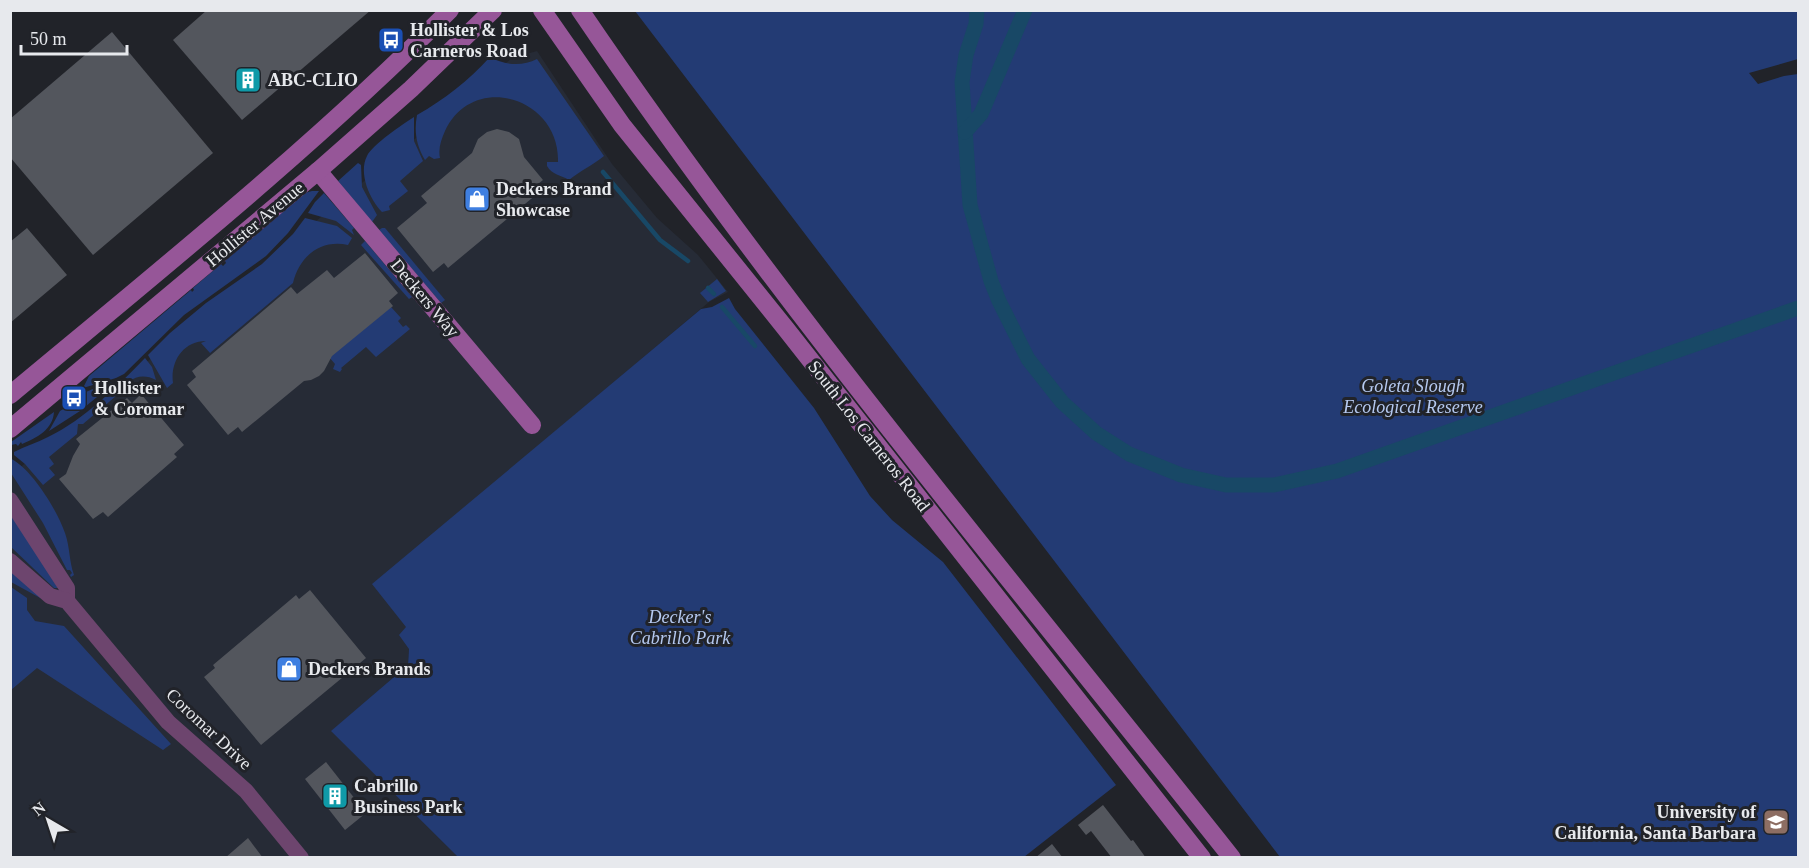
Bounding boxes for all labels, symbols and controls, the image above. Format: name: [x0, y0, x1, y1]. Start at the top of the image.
scale bar: [21, 18, 128, 56]
place label: Hollister & Los Carneros Road: [410, 20, 529, 61]
bus stop icon: Hollister & Los Carneros Road: [376, 25, 406, 55]
text: 50 m: [30, 29, 67, 49]
building icon: ABC-CLIO: [233, 65, 263, 95]
place label: ABC-CLIO: [268, 70, 358, 90]
street label: Hollister Avenue: [202, 177, 308, 271]
place label: Deckers Brand Showcase: [496, 179, 612, 220]
shop icon: Deckers Brand Showcase: [462, 184, 492, 214]
street label: Deckers Way: [387, 255, 463, 341]
street label: South Los Carneros Road: [804, 357, 934, 515]
park label: Goleta Slough Ecological Reserve: [1342, 376, 1483, 417]
place label: Hollister & Coromar: [94, 378, 184, 419]
bus stop icon: Hollister & Coromar: [59, 383, 89, 413]
park label: Decker's Cabrillo Park: [630, 607, 731, 648]
shop icon: Deckers Brands: [274, 654, 304, 684]
place label: Deckers Brands: [308, 659, 431, 679]
street label: Coromar Drive: [162, 684, 256, 774]
place label: Cabrillo Business Park: [354, 776, 463, 817]
building icon: Cabrillo Business Park: [320, 781, 350, 811]
north arrow: [18, 790, 78, 850]
text: N: [29, 798, 49, 819]
place label: University of California, Santa Barbara: [1554, 802, 1757, 843]
school or university icon: University of California, Santa Barbara: [1761, 807, 1791, 837]

